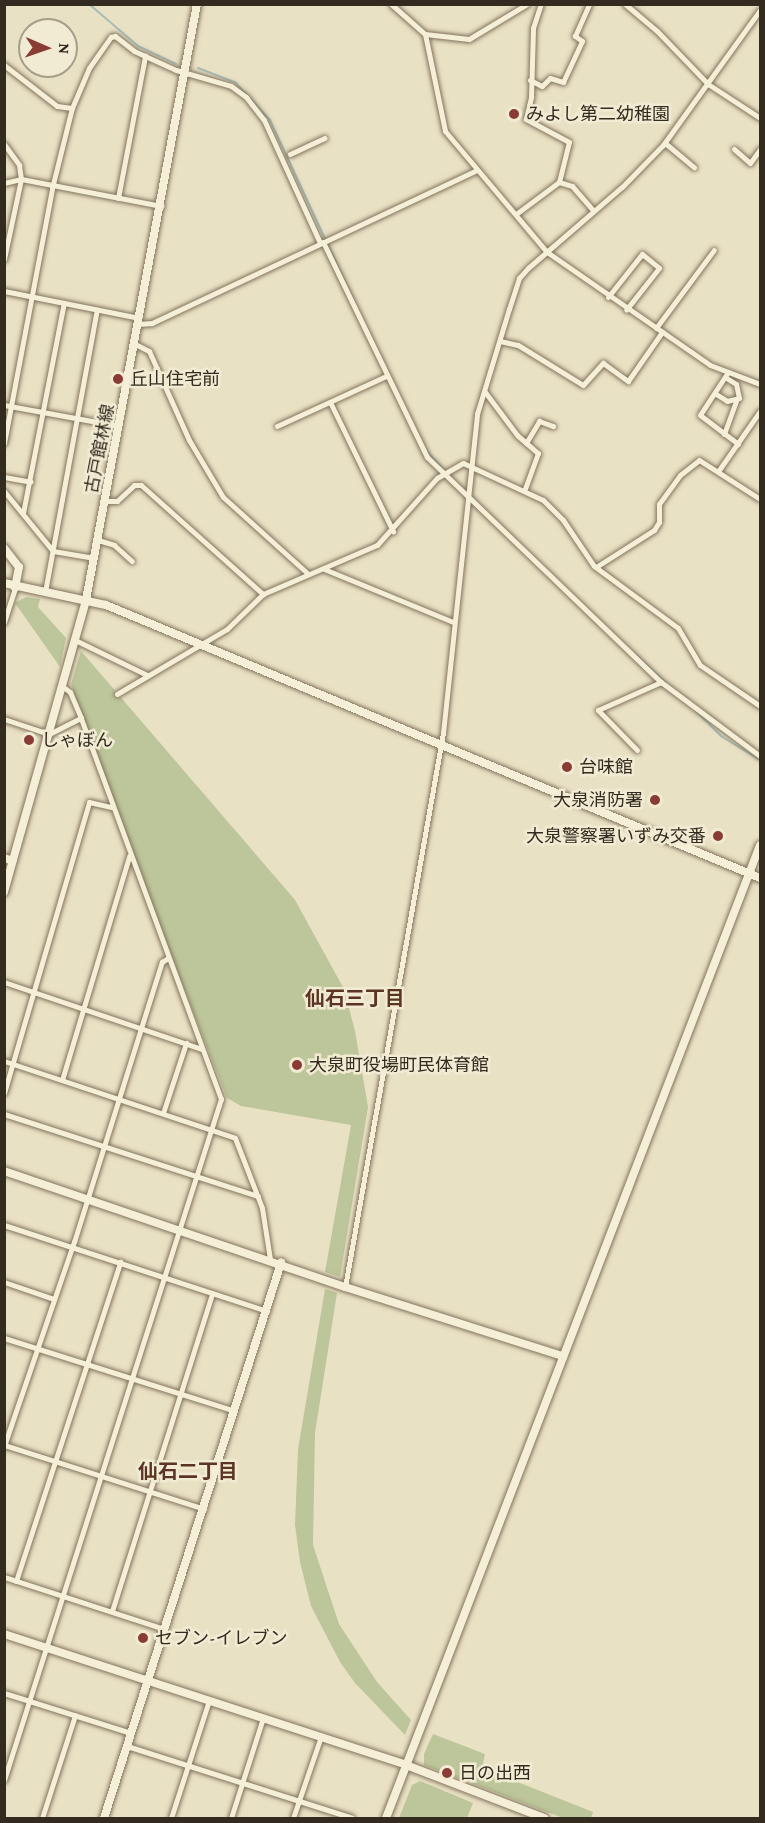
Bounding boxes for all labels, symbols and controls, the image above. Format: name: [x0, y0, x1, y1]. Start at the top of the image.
north arrow: [18, 18, 78, 78]
text: N: [56, 43, 73, 54]
place label: みよし第二幼稚園: [526, 103, 670, 125]
marker: みよし第二幼稚園: [507, 107, 521, 121]
place label: 丘山住宅前: [130, 368, 220, 390]
marker: 丘山住宅前: [111, 372, 125, 386]
street label: 古戸館林線: [81, 403, 119, 495]
place label: しゃぼん: [41, 729, 113, 751]
marker: しゃぼん: [22, 733, 36, 747]
place label: 台味館: [579, 756, 633, 778]
marker: 台味館: [560, 760, 574, 774]
place label: 大泉消防署: [553, 789, 643, 811]
marker: 大泉消防署: [648, 793, 662, 807]
place label: 大泉警察署いずみ交番: [526, 825, 706, 847]
marker: 大泉警察署いずみ交番: [711, 829, 725, 843]
district label: 仙石三丁目: [305, 986, 405, 1010]
place label: 大泉町役場町民体育館: [309, 1054, 489, 1076]
marker: 大泉町役場町民体育館: [290, 1058, 304, 1072]
district label: 仙石二丁目: [138, 1459, 238, 1483]
place label: セブン-イレブン: [155, 1627, 288, 1649]
marker: セブン-イレブン: [136, 1631, 150, 1645]
place label: 日の出西: [459, 1762, 531, 1784]
marker: 日の出西: [440, 1766, 454, 1780]

